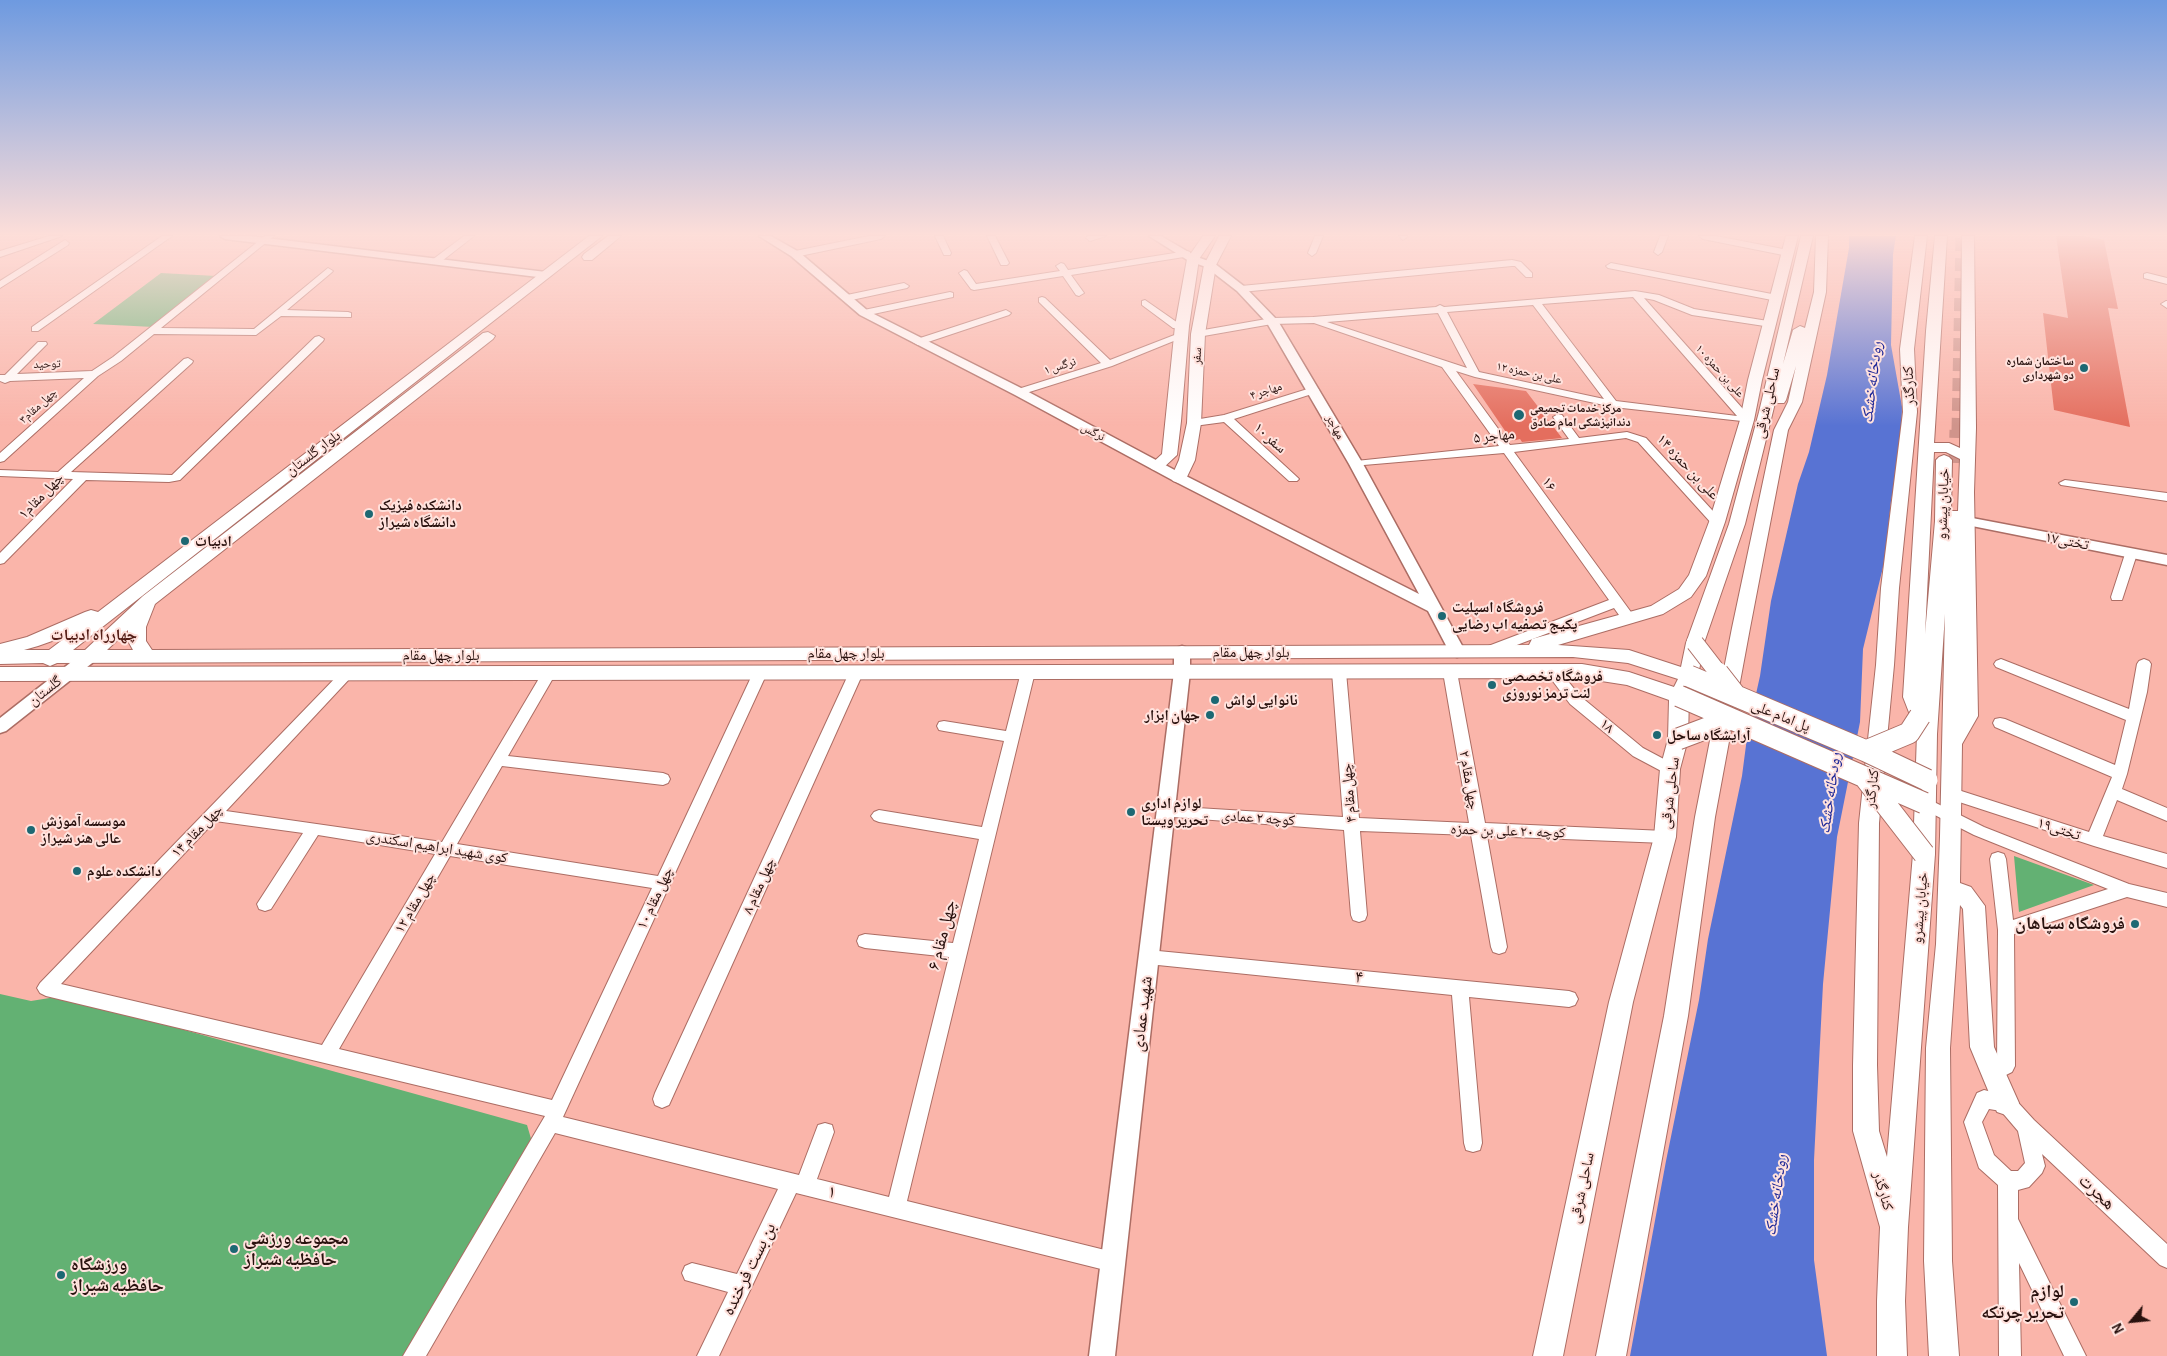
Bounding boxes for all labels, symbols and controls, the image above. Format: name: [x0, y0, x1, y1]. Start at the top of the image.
water label: رودخانه خشک: [1857, 340, 1887, 424]
street label: ۱۰ علی بن حمزه: [1692, 341, 1748, 401]
street label: سفر: [1189, 347, 1205, 365]
street label: ۱ نرگس: [1042, 354, 1078, 378]
place label: ساختمان شماره دو شهرداری: [2006, 354, 2074, 382]
street label: توحید: [33, 356, 61, 372]
street label: ۱۲ علی بن حمزه: [1495, 359, 1563, 387]
marker: ساختمان شماره دو شهرداری: [2078, 362, 2090, 374]
street label: ساحلی شرقی: [1750, 366, 1784, 440]
street label: کنارگذر: [1899, 366, 1919, 406]
street label: ۴ مهاجر: [1248, 379, 1284, 403]
street label: چهل مقام۳: [16, 385, 60, 427]
place label: مرکز خدمات تجمیعی دندانپزشکی امام صادق: [1530, 401, 1631, 429]
marker: مرکز خدمات تجمیعی دندانپزشکی امام صادق: [1512, 408, 1526, 422]
street label: مهاجر: [1323, 412, 1347, 442]
street label: ۱۰ سفر: [1250, 419, 1290, 457]
street label: نرگس: [1078, 420, 1108, 444]
street label: ۵ مهاجر: [1473, 425, 1515, 447]
street label: بلوار گلستان: [282, 426, 344, 480]
street label: ۱۴ علی بن حمزه: [1653, 430, 1723, 504]
street label: خیابان پیشرو: [1933, 468, 1953, 540]
street label: چهل مقام۱: [15, 469, 67, 523]
street label: ۱۶: [1538, 473, 1560, 495]
place label: دانشکده فیزیک دانشگاه شیراز: [379, 496, 462, 531]
marker: دانشکده فیزیک دانشگاه شیراز: [363, 508, 375, 520]
street label: تختی۱۷: [2044, 528, 2090, 554]
place label: ادبیات: [195, 532, 232, 550]
marker: ادبیات: [179, 535, 191, 547]
place label: فروشگاه اسپلیت پکیج تصفیه اب رضایی: [1452, 598, 1577, 633]
marker: فروشگاه اسپلیت پکیج تصفیه اب رضایی: [1436, 610, 1448, 622]
district label: چهارراه ادبیات: [51, 625, 137, 645]
street label: بلوار چهل مقام: [1212, 643, 1290, 661]
street label: بلوار چهل مقام: [807, 644, 885, 662]
street label: بلوار چهل مقام: [402, 646, 480, 664]
place label: فروشگاه تخصصی لنت ترمز نوروزی: [1502, 667, 1603, 702]
street label: گلستان: [25, 672, 65, 710]
marker: فروشگاه تخصصی لنت ترمز نوروزی: [1486, 679, 1498, 691]
place label: نانوایی لواش: [1225, 691, 1298, 709]
marker: نانوایی لواش: [1209, 694, 1221, 706]
street label: پل امام علی: [1749, 696, 1813, 736]
place label: جهان ابزار: [1144, 706, 1200, 724]
marker: جهان ابزار: [1204, 709, 1216, 721]
street label: ۱۸: [1596, 715, 1618, 737]
place label: آرایشگاه ساحل: [1667, 726, 1751, 744]
marker: آرایشگاه ساحل: [1651, 729, 1663, 741]
street label: چهل مقام ۲: [1455, 749, 1483, 811]
water label: رودخانه خشک: [1815, 751, 1845, 835]
street label: ساحلی شرقی: [1657, 756, 1683, 830]
street label: چهل مقام ۴: [1337, 763, 1361, 823]
street label: کنارگذر: [1861, 769, 1883, 809]
place label: لوازم اداری تحریر ویستا: [1141, 794, 1208, 829]
street label: چهل مقام ۱۴: [167, 801, 227, 861]
marker: لوازم اداری تحریر ویستا: [1125, 806, 1137, 818]
street label: کوچه ۲ عمادی: [1220, 806, 1296, 830]
place label: موسسه آموزش عالی هنر شیراز: [41, 812, 126, 847]
street label: تختی۱۹: [2035, 814, 2083, 844]
street label: کوچه ۲۰ علی بن حمزه: [1450, 820, 1566, 842]
marker: موسسه آموزش عالی هنر شیراز: [25, 824, 37, 836]
street label: کوی شهید ابراهیم اسکندری: [365, 827, 509, 867]
street label: چهل مقام ۸: [739, 855, 779, 917]
place label: دانشکده علوم: [87, 862, 162, 880]
street label: چهل مقام ۱۰: [633, 864, 677, 932]
marker: دانشکده علوم: [71, 865, 83, 877]
street label: چهل مقام ۱۲: [391, 870, 439, 936]
street label: خیابان پیشرو: [1908, 872, 1932, 944]
street label: چهل مقام ۶: [923, 898, 961, 972]
place label: فروشگاه سپاهان: [2015, 913, 2125, 935]
marker: فروشگاه سپاهان: [2129, 918, 2141, 930]
street label: ۴: [1354, 966, 1364, 988]
street label: شهید عمادی: [1127, 975, 1157, 1053]
street label: ساحلی شرقی: [1566, 1151, 1598, 1225]
water label: رودخانه خشک: [1761, 1153, 1791, 1237]
street label: کنارگذر: [1869, 1170, 1897, 1212]
street label: هجرت: [2074, 1170, 2120, 1214]
street label: ۱: [825, 1181, 839, 1203]
street label: بن بست فرخنده: [717, 1219, 781, 1319]
place label: مجموعه ورزشی حافظیه شیراز: [244, 1228, 349, 1270]
marker: مجموعه ورزشی حافظیه شیراز: [228, 1243, 240, 1255]
place label: ورزشگاه حافظیه شیراز: [71, 1254, 164, 1296]
marker: ورزشگاه حافظیه شیراز: [55, 1269, 67, 1281]
place label: لوازم تحریر چرتکه: [1981, 1281, 2064, 1324]
marker: لوازم تحریر چرتکه: [2068, 1296, 2080, 1308]
north arrow: [2107, 1296, 2157, 1346]
text: N: [2110, 1320, 2127, 1336]

